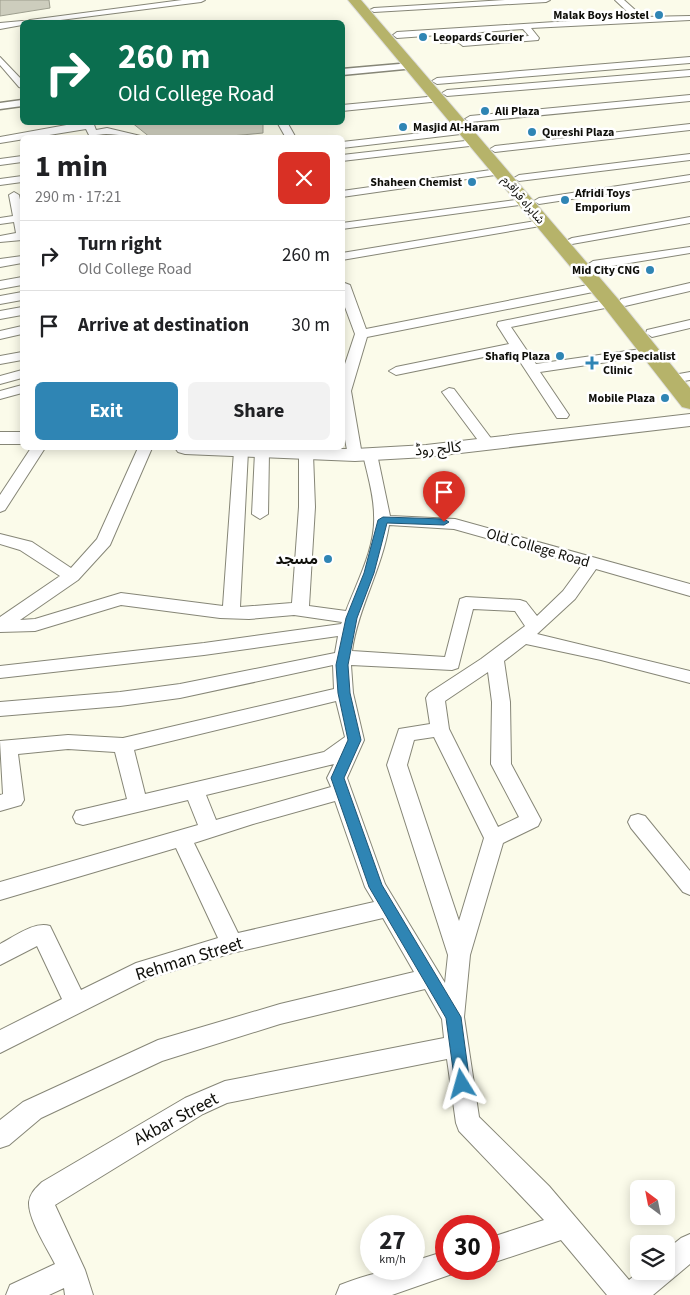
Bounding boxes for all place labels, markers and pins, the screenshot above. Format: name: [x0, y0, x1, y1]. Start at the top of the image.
place label: Malak Boys Hostel: [553, 7, 650, 24]
marker: Malak Boys Hostel: [653, 9, 665, 21]
place label: Leopards Courier: [433, 29, 524, 46]
marker: Leopards Courier: [417, 31, 429, 43]
place label: Ali Plaza: [494, 103, 540, 120]
marker: Ali Plaza: [479, 105, 491, 117]
place label: Masjid Al-Haram: [413, 119, 499, 136]
marker: Masjid Al-Haram: [397, 121, 409, 133]
place label: Qureshi Plaza: [542, 124, 614, 141]
marker: Qureshi Plaza: [526, 126, 538, 138]
place label: Shaheen Chemist: [370, 174, 462, 191]
marker: Shaheen Chemist: [466, 176, 478, 188]
place label: Afridi Toys Emporium: [574, 185, 631, 216]
marker: Afridi Toys Emporium: [559, 194, 571, 206]
place label: Mid City CNG: [572, 262, 640, 279]
marker: Mid City CNG: [644, 264, 656, 276]
place label: Shafiq Plaza: [485, 348, 550, 365]
place label: Eye Specialist Clinic: [603, 348, 676, 379]
marker: Shafiq Plaza: [554, 350, 566, 362]
marker: Eye Specialist Clinic: [585, 356, 599, 370]
place label: Mobile Plaza: [588, 390, 655, 407]
marker: Mobile Plaza: [659, 392, 671, 404]
pin: [423, 471, 465, 522]
place label: مسجد: [276, 549, 318, 570]
marker: مسجد: [322, 553, 334, 565]

